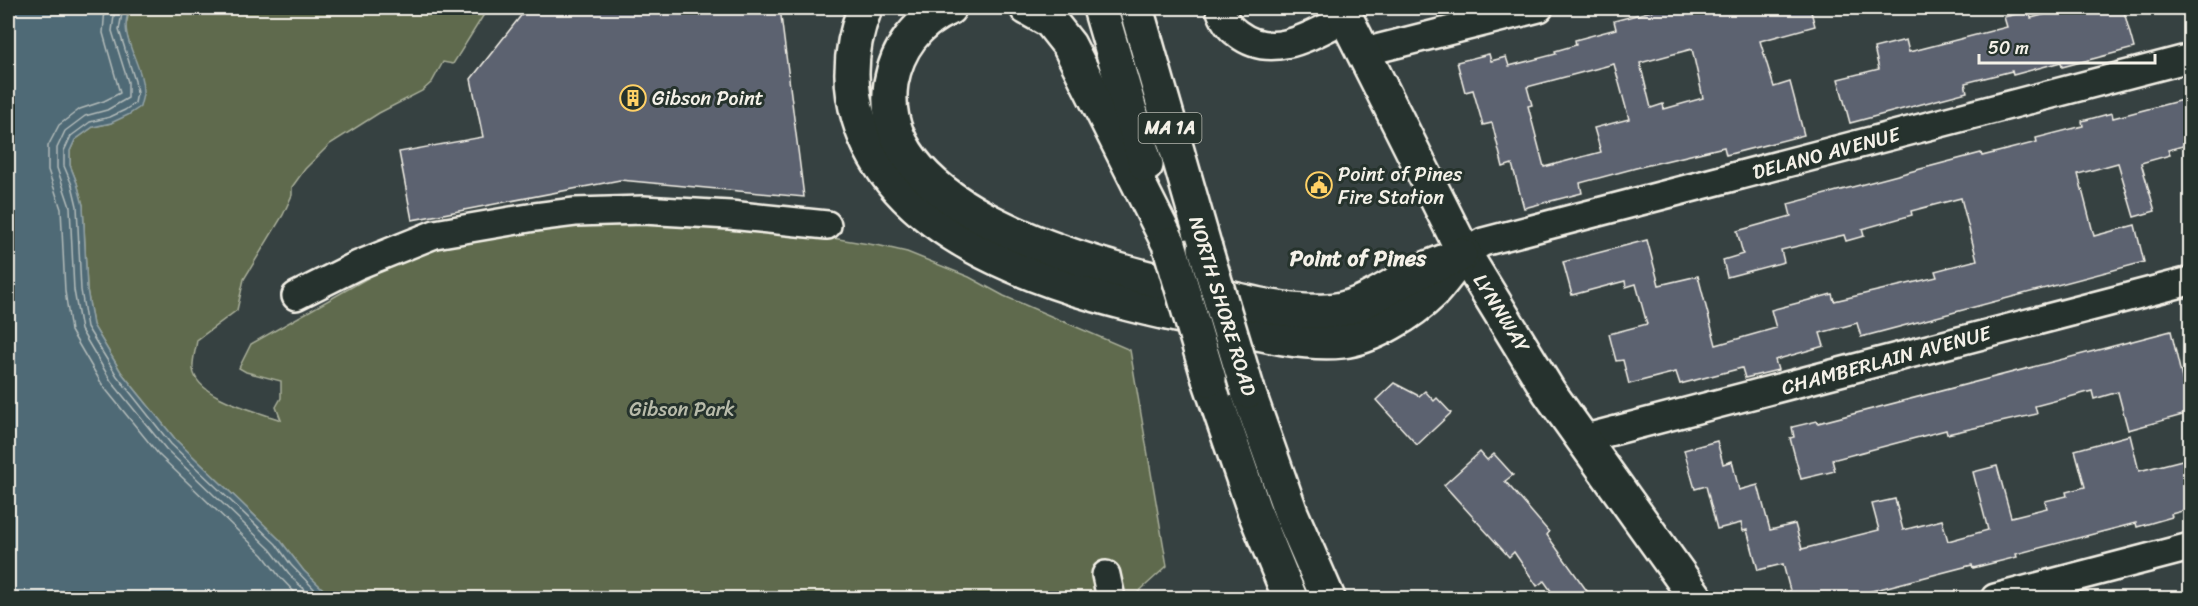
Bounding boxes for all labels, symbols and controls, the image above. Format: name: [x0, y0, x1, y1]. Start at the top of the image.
scale bar: [1979, 27, 2154, 65]
text: 50 m: [1988, 32, 2029, 64]
place label: Gibson Point: [652, 81, 764, 116]
building icon: Gibson Point: [618, 83, 648, 113]
road number: MA 1A: [1138, 113, 1202, 143]
street label: DELANO AVENUE: [1748, 116, 1906, 190]
place label: Point of Pines Fire Station: [1338, 157, 1463, 215]
public building icon: Point of Pines Fire Station: [1304, 170, 1334, 200]
street label: NORTH SHORE ROAD: [1179, 212, 1267, 400]
district label: Point of Pines: [1290, 239, 1427, 278]
street label: LYNNWAY: [1463, 267, 1540, 361]
street label: CHAMBERLAIN AVENUE: [1778, 315, 1997, 405]
park label: Gibson Park: [629, 392, 735, 427]

